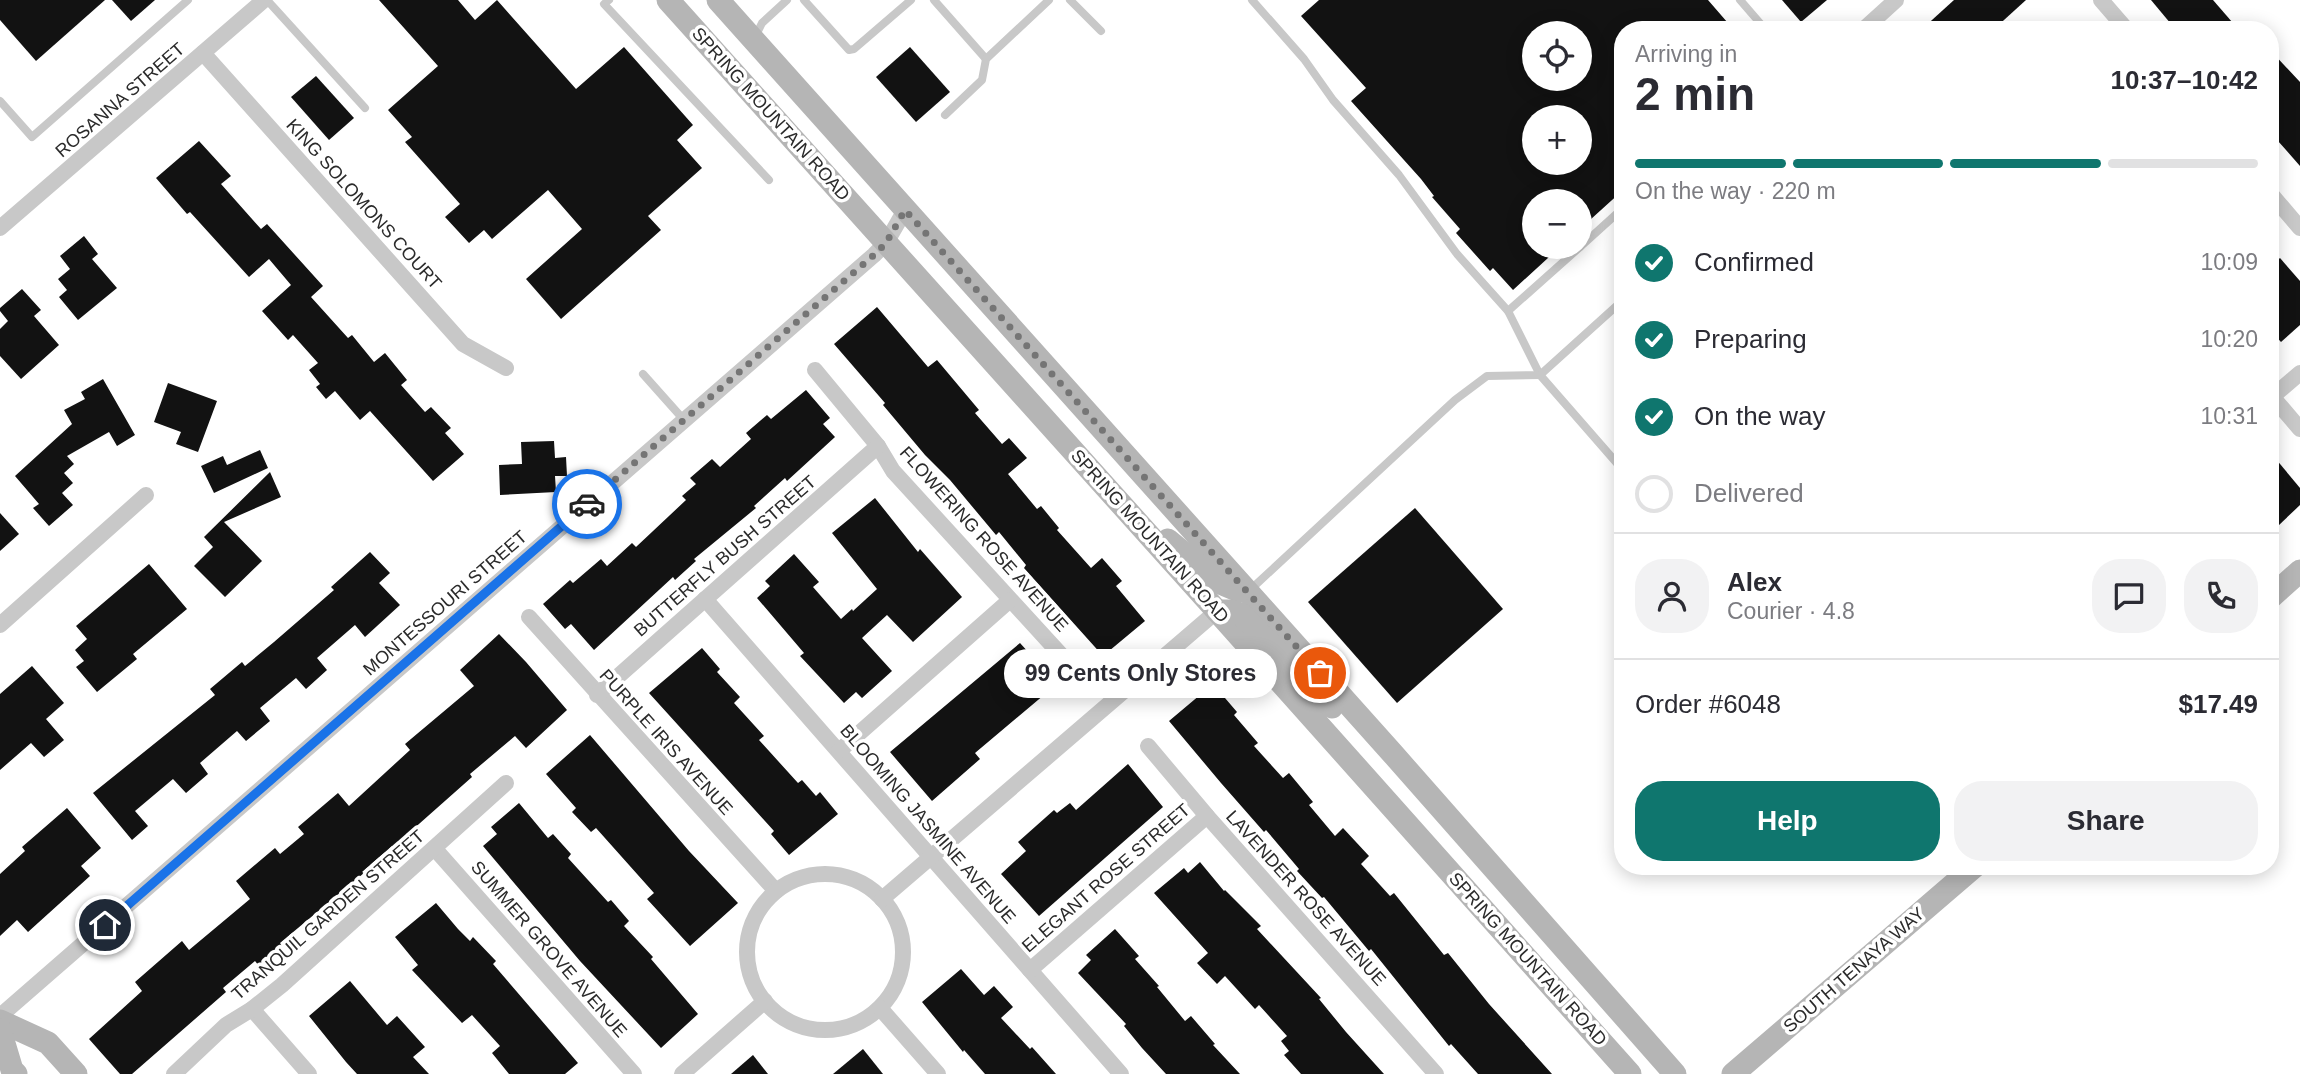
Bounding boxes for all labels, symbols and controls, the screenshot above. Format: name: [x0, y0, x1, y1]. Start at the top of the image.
map controls: [1522, 21, 1592, 259]
button: locate: [1522, 21, 1592, 91]
street label: SPRING MOUNTAIN ROAD: [688, 23, 854, 205]
street label: ROSANNA STREET: [52, 39, 188, 161]
text: Arriving in: [1635, 41, 1737, 67]
text: 10:37–10:42: [2111, 65, 2258, 95]
text: 2 min: [1635, 68, 1755, 120]
button: +: [1522, 105, 1592, 175]
street label: KING SOLOMONS COURT: [282, 115, 446, 293]
text: On the way · 220 m: [1635, 178, 1836, 204]
button: −: [1522, 189, 1592, 259]
icon: check: [1635, 244, 1673, 282]
text: Confirmed: [1694, 247, 1814, 277]
text: 10:09: [2200, 249, 2258, 275]
icon: check: [1635, 321, 1673, 359]
text: Preparing: [1694, 324, 1807, 354]
text: 10:20: [2200, 326, 2258, 352]
icon: check: [1635, 398, 1673, 436]
text: On the way: [1694, 401, 1826, 431]
text: 10:31: [2200, 403, 2258, 429]
street label: FLOWERING ROSE AVENUE: [896, 442, 1072, 636]
street label: SPRING MOUNTAIN ROAD: [1067, 445, 1233, 627]
courier: [552, 469, 622, 539]
street label: BUTTERFLY BUSH STREET: [630, 472, 820, 640]
text: Delivered: [1694, 478, 1804, 508]
icon: car: [568, 485, 606, 523]
street label: MONTESSOURI STREET: [359, 527, 531, 679]
button: person: [1635, 559, 1709, 633]
button: chat: [2092, 559, 2166, 633]
button: phone: [2184, 559, 2258, 633]
text: Alex: [1727, 567, 1782, 597]
text: Courier · 4.8: [1727, 598, 1855, 624]
pin: [1290, 643, 1350, 703]
callout: 99 Cents Only Stores: [1005, 648, 1278, 698]
icon: bag: [1301, 654, 1339, 692]
text: 99 Cents Only Stores: [1025, 660, 1256, 686]
street label: PURPLE IRIS AVENUE: [595, 665, 737, 819]
text: Order #6048: [1635, 689, 1781, 719]
text: $17.49: [2178, 689, 2258, 719]
street label: BLOOMING JASMINE AVENUE: [836, 721, 1020, 927]
button: Help: [1635, 781, 1940, 861]
button: Share: [1954, 781, 2258, 861]
street label: ELEGANT ROSE STREET: [1018, 800, 1194, 956]
street label: LAVENDER ROSE AVENUE: [1222, 806, 1390, 990]
street label: TRANQUIL GARDEN STREET: [228, 826, 428, 1004]
street label: SUMMER GROVE AVENUE: [467, 857, 631, 1041]
street label: SPRING MOUNTAIN ROAD: [1445, 868, 1611, 1050]
pin: [75, 895, 135, 955]
street label: SOUTH TENAYA WAY: [1780, 903, 1928, 1037]
icon: home: [86, 906, 124, 944]

